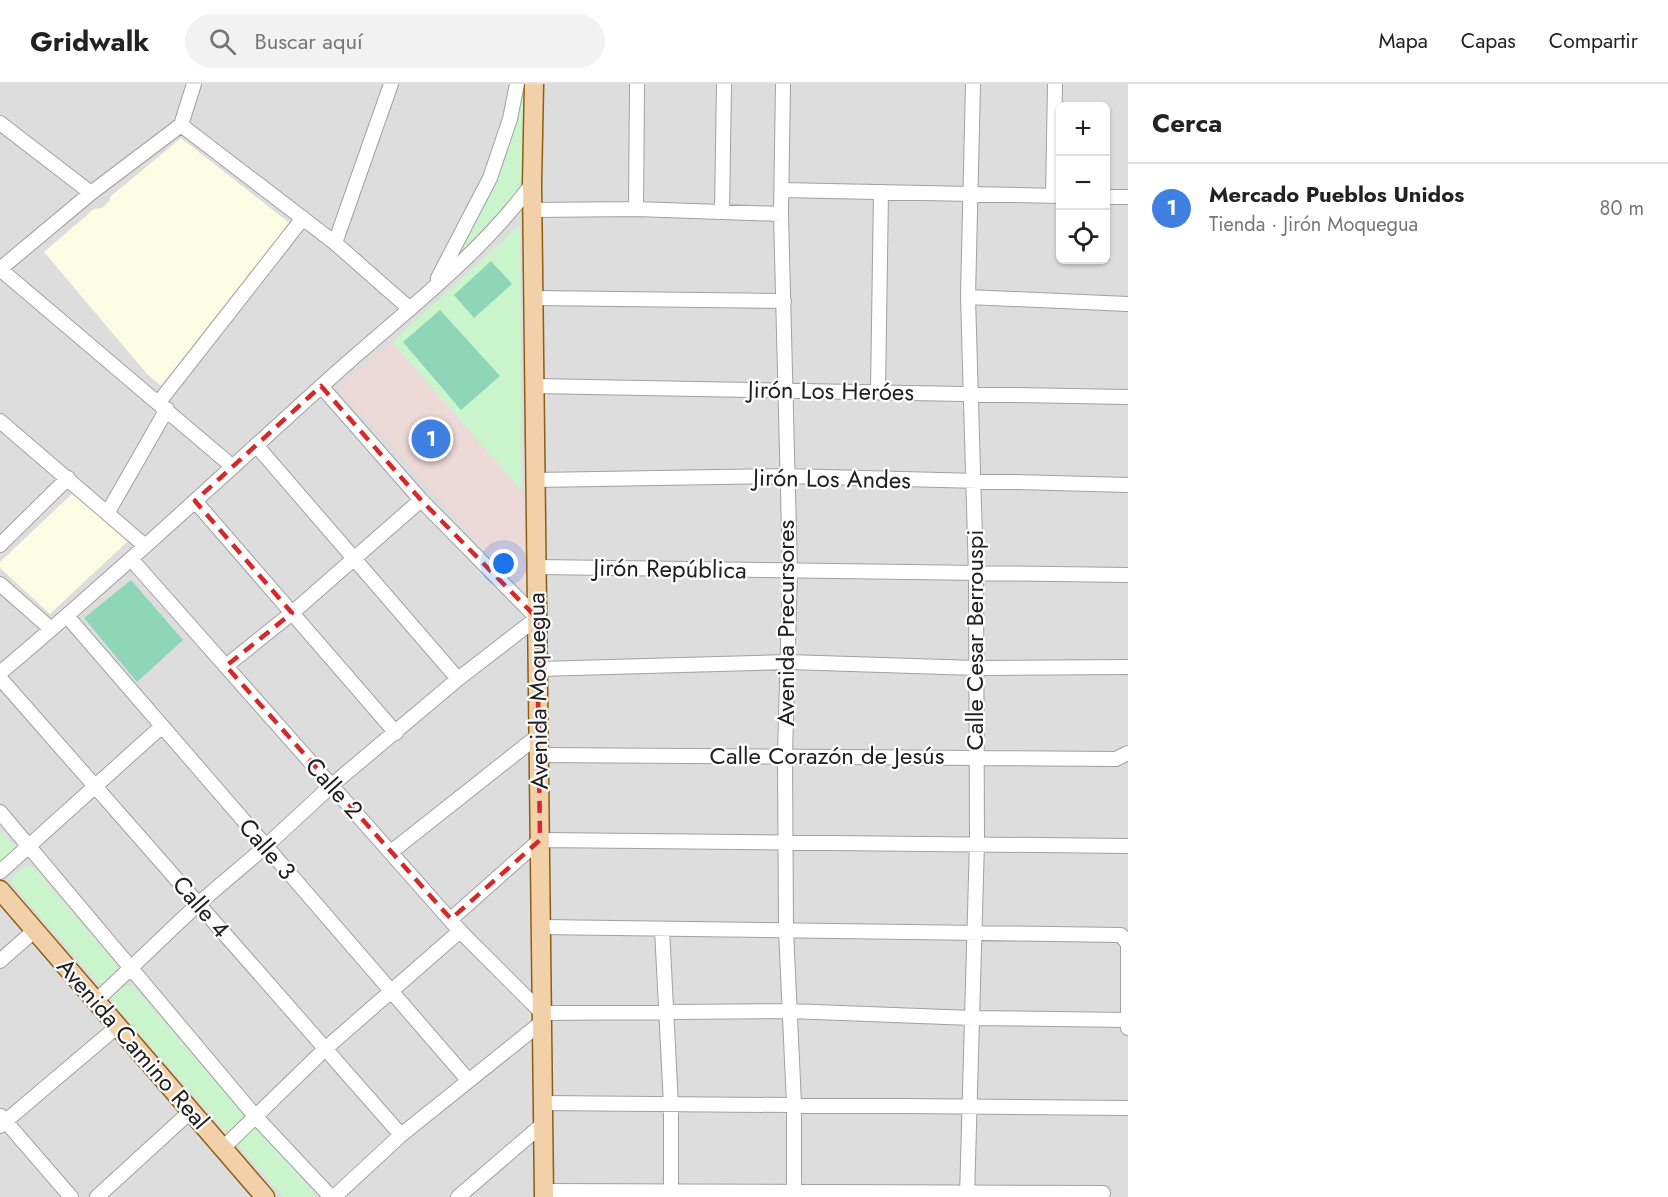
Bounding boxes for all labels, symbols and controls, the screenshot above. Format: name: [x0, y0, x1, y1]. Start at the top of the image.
search box: [185, 14, 605, 68]
text: Gridwalk: [30, 21, 149, 62]
icon: search: [206, 25, 239, 58]
text: Buscar aquí: [254, 25, 363, 57]
text: Mapa: [1379, 26, 1428, 56]
text: Capas: [1461, 26, 1516, 56]
text: Compartir: [1549, 26, 1638, 56]
map controls: [1056, 102, 1110, 264]
button: +: [1056, 102, 1110, 156]
text: Cerca: [1152, 104, 1222, 142]
button: −: [1056, 156, 1110, 210]
text: Mercado Pueblos Unidos: [1209, 178, 1464, 210]
text: 1: [1166, 194, 1177, 223]
text: 80 m: [1599, 194, 1644, 223]
button: locate: [1056, 210, 1110, 264]
text: Tienda · Jirón Moquegua: [1209, 210, 1418, 239]
street label: Jirón Los Heróes: [745, 372, 914, 409]
pin: 1: [412, 416, 450, 462]
street label: Jirón Los Andes: [750, 460, 911, 497]
street label: Avenida Precursores: [768, 520, 803, 726]
street label: Calle Cesar Berrouspi: [957, 529, 992, 751]
your location: [489, 549, 518, 578]
street label: Jirón República: [590, 550, 747, 587]
street label: Avenida Moquegua: [518, 592, 557, 790]
street label: Calle Corazón de Jesús: [710, 738, 944, 773]
street label: Calle 2: [297, 749, 372, 826]
street label: Calle 3: [231, 810, 304, 887]
street label: Calle 4: [164, 868, 238, 946]
street label: Avenida Camino Real: [49, 950, 218, 1137]

